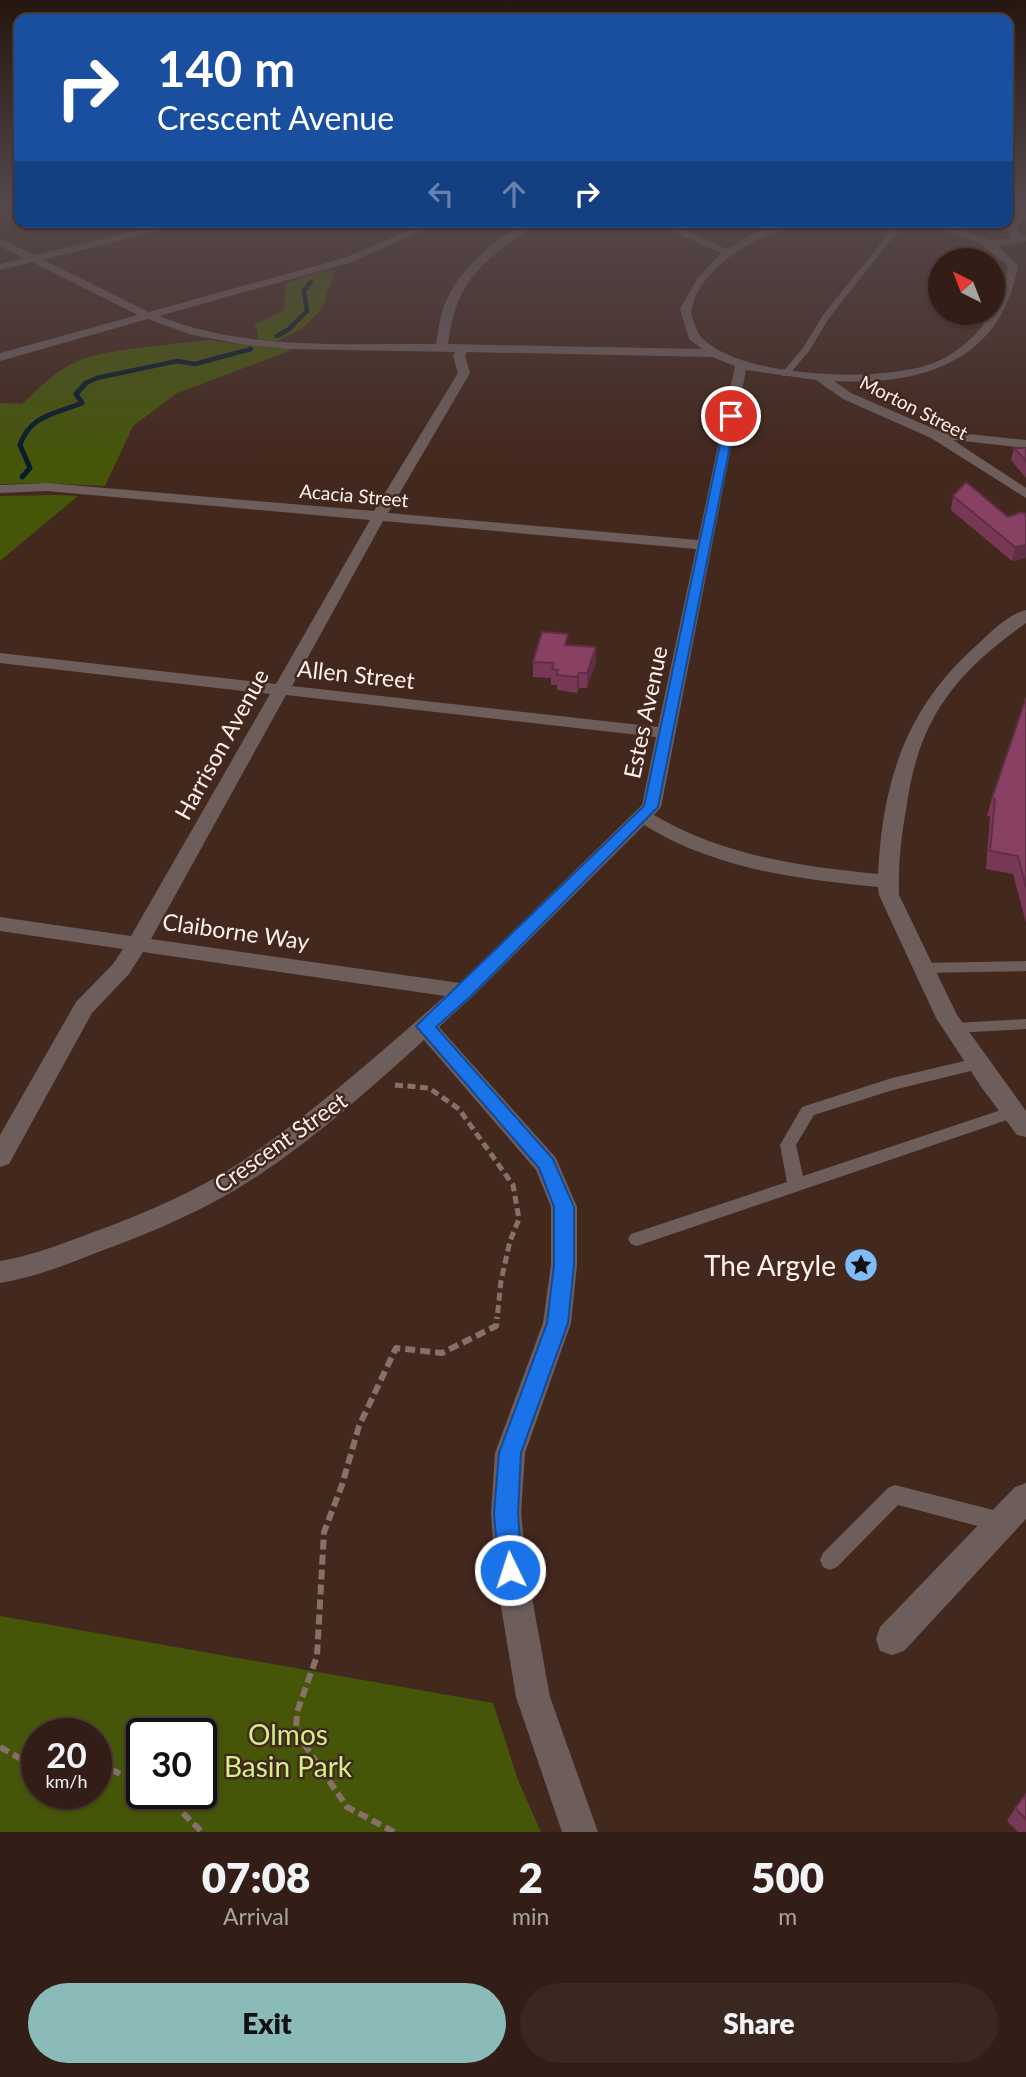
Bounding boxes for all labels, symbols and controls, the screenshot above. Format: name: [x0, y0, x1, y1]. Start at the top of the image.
text: 140 m: [157, 39, 295, 97]
icon: right: [42, 42, 133, 133]
text: Crescent Avenue: [157, 98, 394, 137]
icon: left: [422, 175, 460, 213]
icon: ahead: [495, 175, 533, 213]
icon: right: [568, 175, 606, 213]
north arrow: [928, 248, 1004, 326]
map controls: [928, 248, 1005, 325]
street label: Morton Street: [856, 370, 972, 444]
pin: [701, 386, 761, 446]
icon: arrive: [712, 397, 750, 435]
street label: Acacia Street: [299, 479, 410, 511]
street label: Estes Avenue: [617, 643, 673, 781]
street label: Allen Street: [296, 654, 417, 694]
street label: Harrison Avenue: [168, 664, 274, 824]
street label: Claiborne Way: [161, 907, 311, 955]
street label: Crescent Street: [208, 1085, 352, 1198]
place icon: The Argyle: [842, 1246, 880, 1284]
place label: The Argyle: [704, 1248, 836, 1282]
position arrow: [473, 1533, 547, 1607]
park label: Olmos Basin Park: [224, 1717, 353, 1783]
speed limit sign: 30: [126, 1718, 217, 1809]
text: 20: [46, 1733, 87, 1775]
text: km/h: [45, 1770, 88, 1792]
text: 07:08: [202, 1852, 310, 1902]
text: 2: [519, 1852, 543, 1902]
text: 500: [751, 1852, 824, 1902]
text: Arrival: [223, 1902, 289, 1930]
text: min: [512, 1902, 549, 1930]
text: m: [778, 1902, 797, 1930]
button: Exit: [28, 1983, 506, 2063]
button: Share: [520, 1983, 998, 2063]

